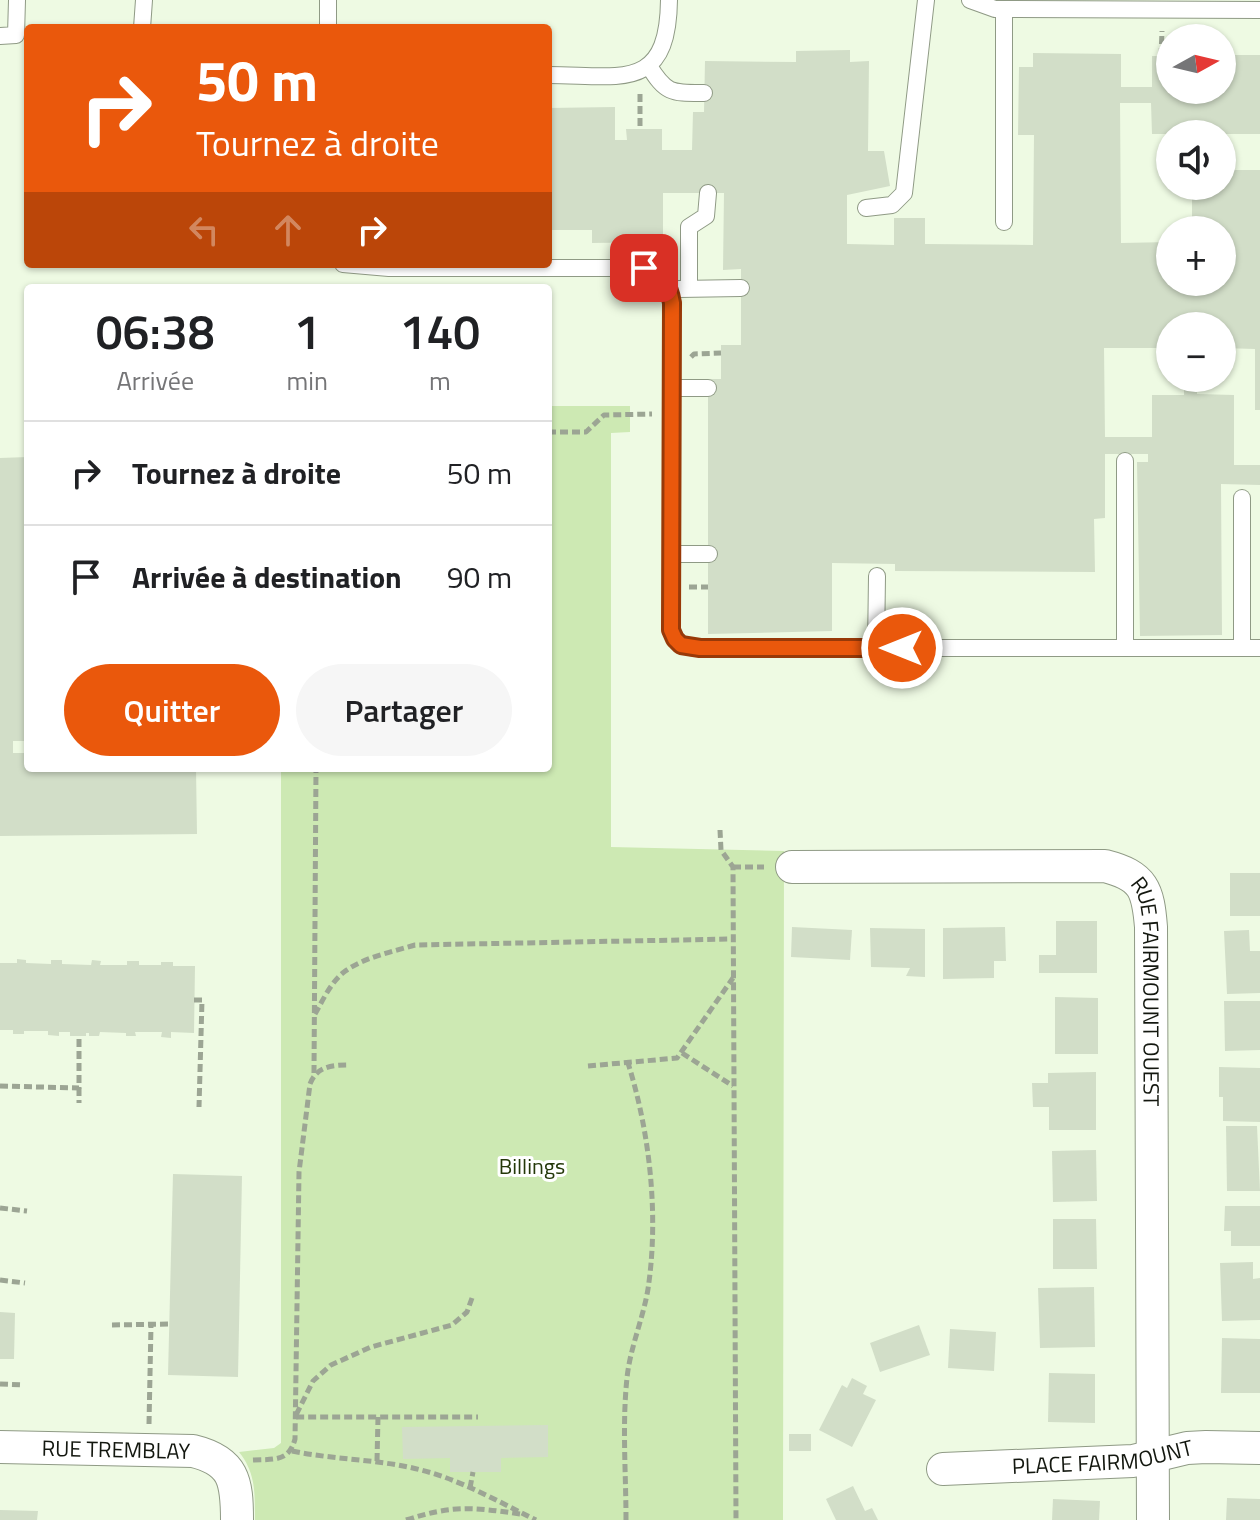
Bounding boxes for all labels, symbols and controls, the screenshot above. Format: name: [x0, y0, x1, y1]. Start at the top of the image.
north arrow: [1156, 24, 1236, 104]
map controls: [1156, 24, 1236, 392]
text: 50 m: [196, 38, 318, 123]
icon: right: [64, 56, 168, 160]
text: Tournez à droite: [196, 115, 439, 170]
button: sound: [1156, 120, 1236, 200]
icon: left: [182, 208, 226, 252]
icon: ahead: [266, 208, 310, 252]
icon: right: [350, 208, 394, 252]
button: +: [1156, 216, 1236, 296]
pin: [610, 234, 678, 302]
icon: arrive: [622, 246, 666, 290]
text: 06:38: [96, 295, 215, 368]
text: 1: [294, 295, 321, 368]
text: 140: [400, 295, 480, 368]
button: −: [1156, 312, 1236, 392]
text: Arrivée: [116, 361, 194, 400]
text: min: [286, 361, 328, 400]
text: m: [429, 361, 451, 400]
text: Tournez à droite: [132, 450, 341, 496]
text: 50 m: [447, 450, 512, 496]
icon: right: [64, 451, 108, 495]
text: Arrivée à destination: [132, 554, 402, 600]
text: 90 m: [447, 554, 512, 600]
icon: arrive: [64, 555, 108, 599]
position arrow: [860, 606, 944, 690]
button: Quitter: [64, 664, 280, 756]
button: Partager: [296, 664, 512, 756]
street label: RUE FAIRMOUNT OUEST: [1123, 869, 1169, 1107]
park label: Billings: [499, 1149, 565, 1183]
street label: PLACE FAIRMOUNT: [1011, 1430, 1197, 1483]
street label: RUE TREMBLAY: [41, 1431, 191, 1468]

